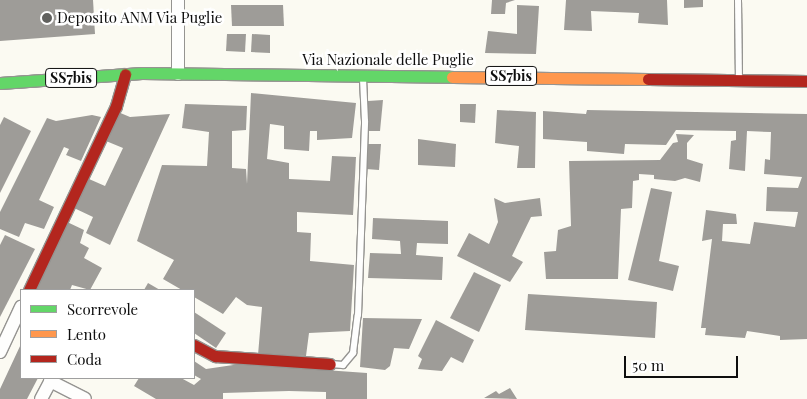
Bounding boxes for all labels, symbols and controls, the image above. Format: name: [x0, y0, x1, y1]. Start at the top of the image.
place label: Deposito ANM Via Puglie: [57, 9, 224, 27]
marker: Deposito ANM Via Puglie: [41, 12, 53, 24]
street label: Via Nazionale delle Puglie: [302, 51, 474, 69]
road number: SS7bis: [485, 64, 537, 88]
road number: SS7bis: [45, 66, 97, 90]
legend: [20, 289, 195, 379]
text: Scorrevole: [67, 299, 138, 319]
text: Lento: [67, 324, 106, 344]
scale bar: [627, 346, 741, 378]
text: Coda: [67, 349, 102, 369]
text: 50 m: [632, 355, 664, 375]

